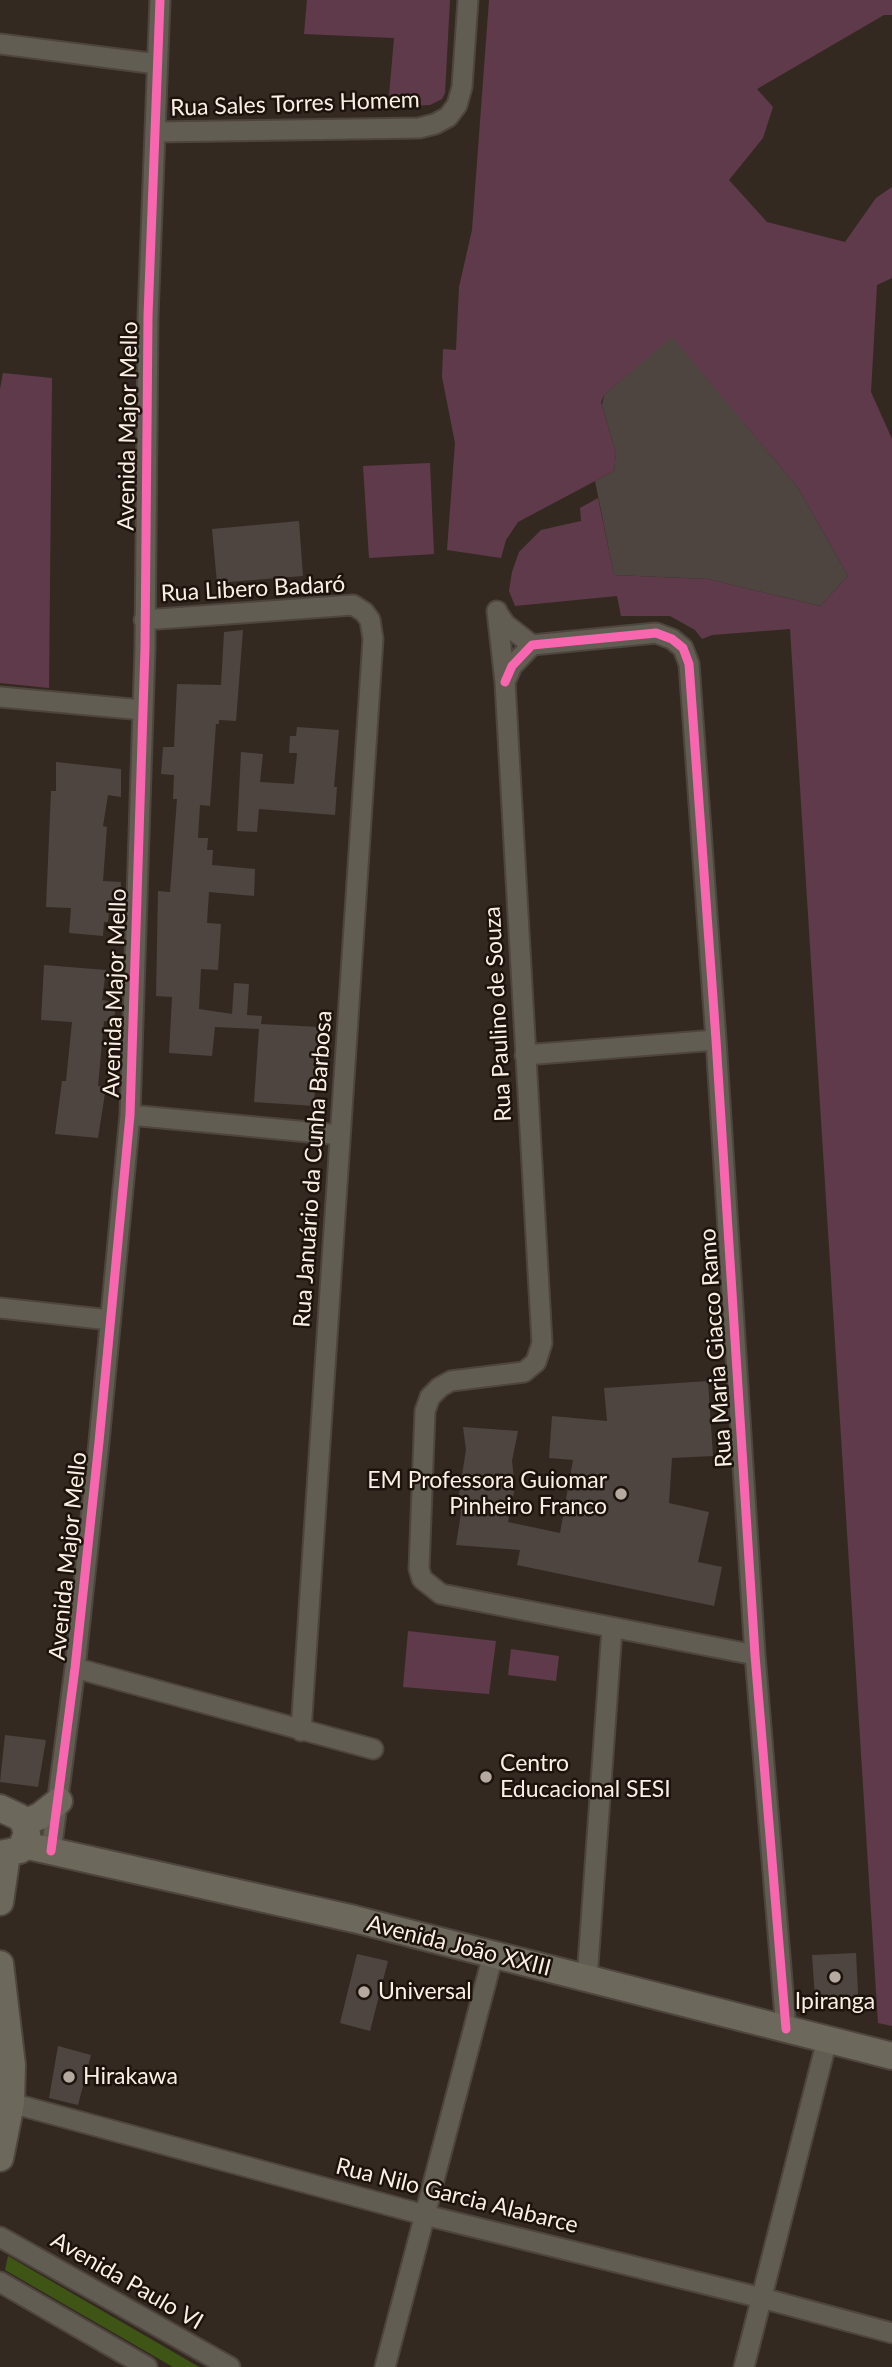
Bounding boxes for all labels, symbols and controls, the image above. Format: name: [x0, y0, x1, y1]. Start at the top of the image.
street label: Rua Sales Torres Homem: [170, 86, 420, 122]
street label: Avenida Major Mello: [112, 321, 144, 531]
street label: Rua Libero Badaró: [160, 570, 346, 608]
street label: Avenida Major Mello: [98, 888, 132, 1098]
street label: Rua Paulino de Souza: [479, 906, 517, 1122]
street label: Rua Januário da Cunha Barbosa: [288, 1010, 338, 1328]
street label: Rua Maria Giacco Ramo: [694, 1228, 738, 1468]
street label: Avenida Major Mello: [43, 1451, 93, 1661]
place label: EM Professora Guiomar Pinheiro Franco: [367, 1467, 607, 1521]
marker: EM Professora Guiomar Pinheiro Franco: [613, 1486, 629, 1502]
place label: Centro Educacional SESI: [500, 1750, 671, 1804]
marker: Centro Educacional SESI: [478, 1769, 494, 1785]
street label: Avenida João XXIII: [364, 1910, 554, 1982]
marker: Ipiranga: [827, 1969, 843, 1985]
place label: Universal: [378, 1978, 472, 2006]
marker: Universal: [356, 1984, 372, 2000]
place label: Ipiranga: [795, 1988, 875, 2016]
place label: Hirakawa: [83, 2063, 178, 2091]
marker: Hirakawa: [61, 2069, 77, 2085]
street label: Rua Nilo Garcia Alabarce: [333, 2153, 581, 2239]
street label: Avenida Paulo VI: [46, 2226, 208, 2336]

